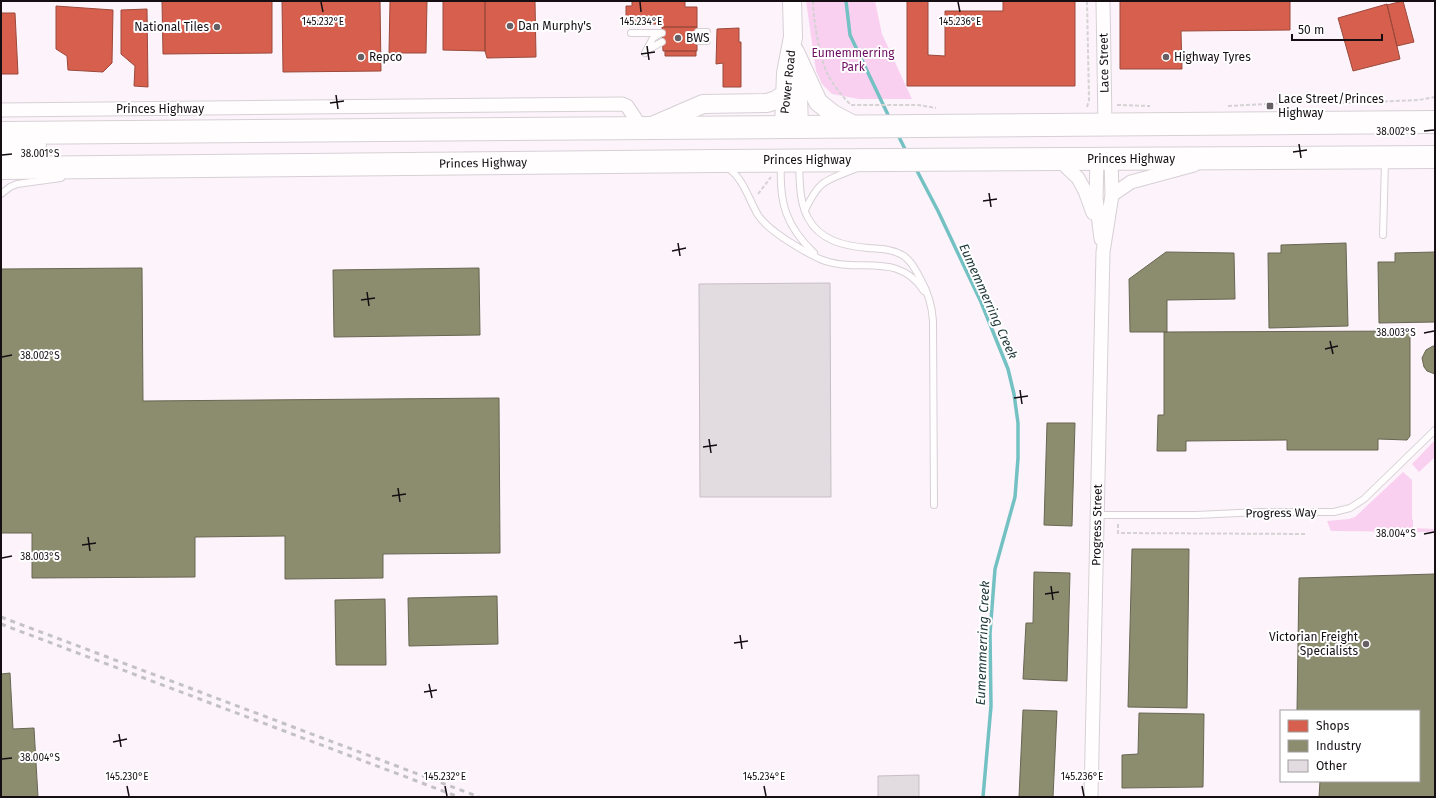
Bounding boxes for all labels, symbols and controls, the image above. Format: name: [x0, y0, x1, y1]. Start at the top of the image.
text: 145.232°E: [302, 16, 344, 28]
text: 145.234°E: [620, 16, 662, 28]
text: 145.236°E: [939, 16, 981, 28]
scale bar: [1292, 16, 1382, 42]
place label: Dan Murphy's: [518, 19, 592, 33]
place label: National Tiles: [134, 20, 209, 34]
marker: Dan Murphy's: [505, 21, 515, 31]
marker: National Tiles: [212, 22, 222, 32]
text: 50 m: [1298, 23, 1324, 37]
place label: BWS: [686, 31, 710, 45]
street label: Lace Street: [1096, 32, 1112, 93]
marker: BWS: [673, 33, 683, 43]
park label: Eumemmerring Park: [811, 46, 895, 74]
street label: Power Road: [778, 49, 798, 115]
place label: Repco: [369, 50, 402, 64]
place label: Highway Tyres: [1174, 50, 1251, 64]
marker: Repco: [356, 52, 366, 62]
marker: Highway Tyres: [1161, 52, 1171, 62]
place label: Lace Street/Princes Highway: [1278, 92, 1384, 120]
marker: Lace Street/Princes Highway: [1265, 101, 1275, 111]
street label: Princes Highway: [116, 102, 204, 116]
text: 38.002°S: [1376, 126, 1416, 138]
text: 38.001°S: [21, 148, 60, 160]
street label: Princes Highway: [1087, 152, 1175, 166]
street label: Princes Highway: [763, 153, 851, 167]
street label: Princes Highway: [439, 155, 527, 171]
water label: Eumemmerring Creek: [956, 241, 1021, 361]
text: 38.003°S: [1376, 327, 1416, 339]
text: 38.002°S: [20, 350, 60, 362]
street label: Progress Street: [1089, 483, 1105, 566]
street label: Progress Way: [1245, 505, 1317, 521]
text: 38.004°S: [1376, 528, 1417, 540]
text: 38.003°S: [20, 551, 60, 563]
water label: Eumemmerring Creek: [973, 580, 992, 706]
place label: Victorian Freight Specialists: [1269, 630, 1359, 658]
marker: Victorian Freight Specialists: [1361, 639, 1371, 649]
legend: [1280, 710, 1420, 782]
text: Shops: [1316, 719, 1350, 733]
text: Industry: [1316, 739, 1361, 753]
text: 38.004°S: [20, 752, 61, 764]
text: Other: [1316, 759, 1347, 773]
text: 145.230°E: [105, 771, 149, 783]
text: 145.232°E: [424, 771, 466, 783]
text: 145.234°E: [743, 771, 785, 783]
text: 145.236°E: [1061, 771, 1103, 783]

